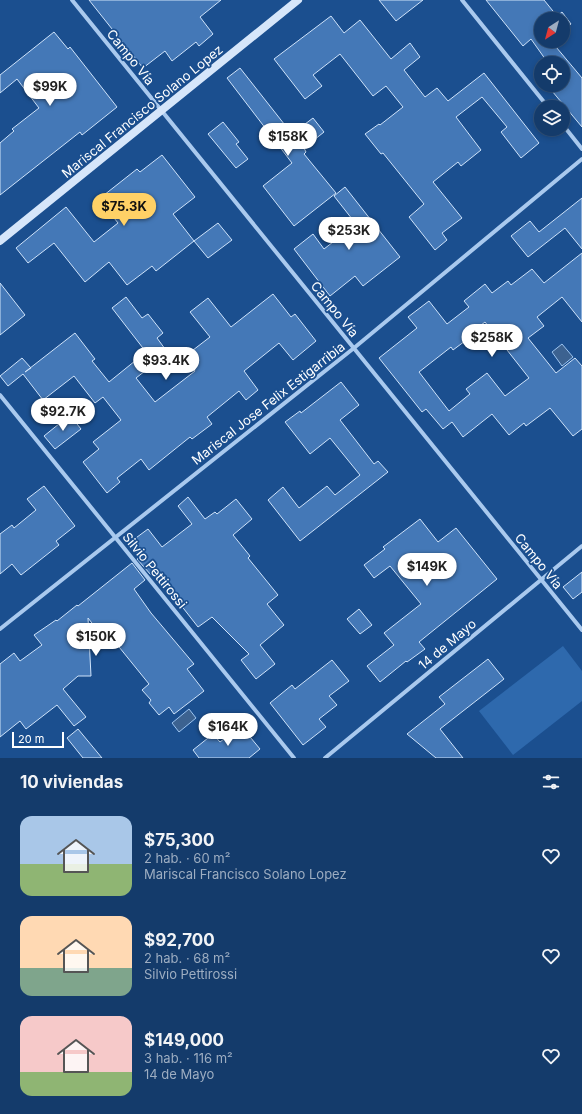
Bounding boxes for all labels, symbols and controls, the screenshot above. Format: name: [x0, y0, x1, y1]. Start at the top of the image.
north arrow: [534, 12, 570, 48]
map controls: [534, 12, 570, 136]
street label: Campo Vía: [104, 26, 158, 88]
street label: Mariscal Francisco Solano Lopez: [58, 41, 226, 181]
button: locate: [534, 56, 570, 92]
pin: $99K: [26, 73, 74, 107]
text: $99K: [33, 78, 67, 94]
button: layers: [534, 100, 570, 136]
pin: $158K: [260, 123, 316, 157]
text: $158K: [268, 128, 308, 144]
pin: $75.3K: [91, 193, 157, 227]
text: $75.3K: [101, 198, 147, 214]
pin: $253K: [321, 217, 377, 251]
text: $253K: [328, 222, 370, 238]
street label: Campo Vía: [308, 278, 362, 340]
pin: $258K: [464, 324, 520, 358]
text: $258K: [471, 329, 513, 345]
street label: Mariscal Jose Felix Estigarribia: [188, 338, 348, 468]
pin: $93.4K: [133, 347, 199, 381]
text: $93.4K: [142, 352, 190, 368]
pin: $92.7K: [30, 398, 96, 432]
text: $92.7K: [40, 403, 86, 419]
street label: Silvio Pettirossi: [119, 529, 191, 611]
street label: Campo Vía: [512, 530, 566, 592]
pin: $149K: [399, 553, 455, 587]
text: $149K: [407, 558, 447, 574]
street label: 14 de Mayo: [415, 615, 479, 673]
pin: $150K: [68, 623, 124, 657]
text: $150K: [76, 628, 116, 644]
pin: $164K: [200, 713, 256, 747]
text: $164K: [208, 718, 248, 734]
scale bar: [12, 730, 64, 749]
text: 20 m: [18, 732, 44, 746]
icon: filters: [540, 771, 562, 793]
text: 10 viviendas: [20, 772, 123, 792]
text: $75,300: [144, 830, 215, 850]
icon: home: [52, 832, 100, 880]
icon: heart: [540, 845, 562, 867]
text: 2 hab. · 60 m²: [144, 850, 230, 866]
text: Mariscal Francisco Solano Lopez: [144, 866, 347, 882]
text: $92,700: [144, 930, 215, 950]
icon: home: [52, 932, 100, 980]
icon: heart: [540, 945, 562, 967]
text: 2 hab. · 68 m²: [144, 950, 230, 966]
text: Silvio Pettirossi: [144, 966, 237, 982]
text: $149,000: [144, 1030, 224, 1050]
icon: home: [52, 1032, 100, 1080]
icon: heart: [540, 1045, 562, 1067]
text: 3 hab. · 116 m²: [144, 1050, 233, 1066]
text: 14 de Mayo: [144, 1066, 214, 1082]

